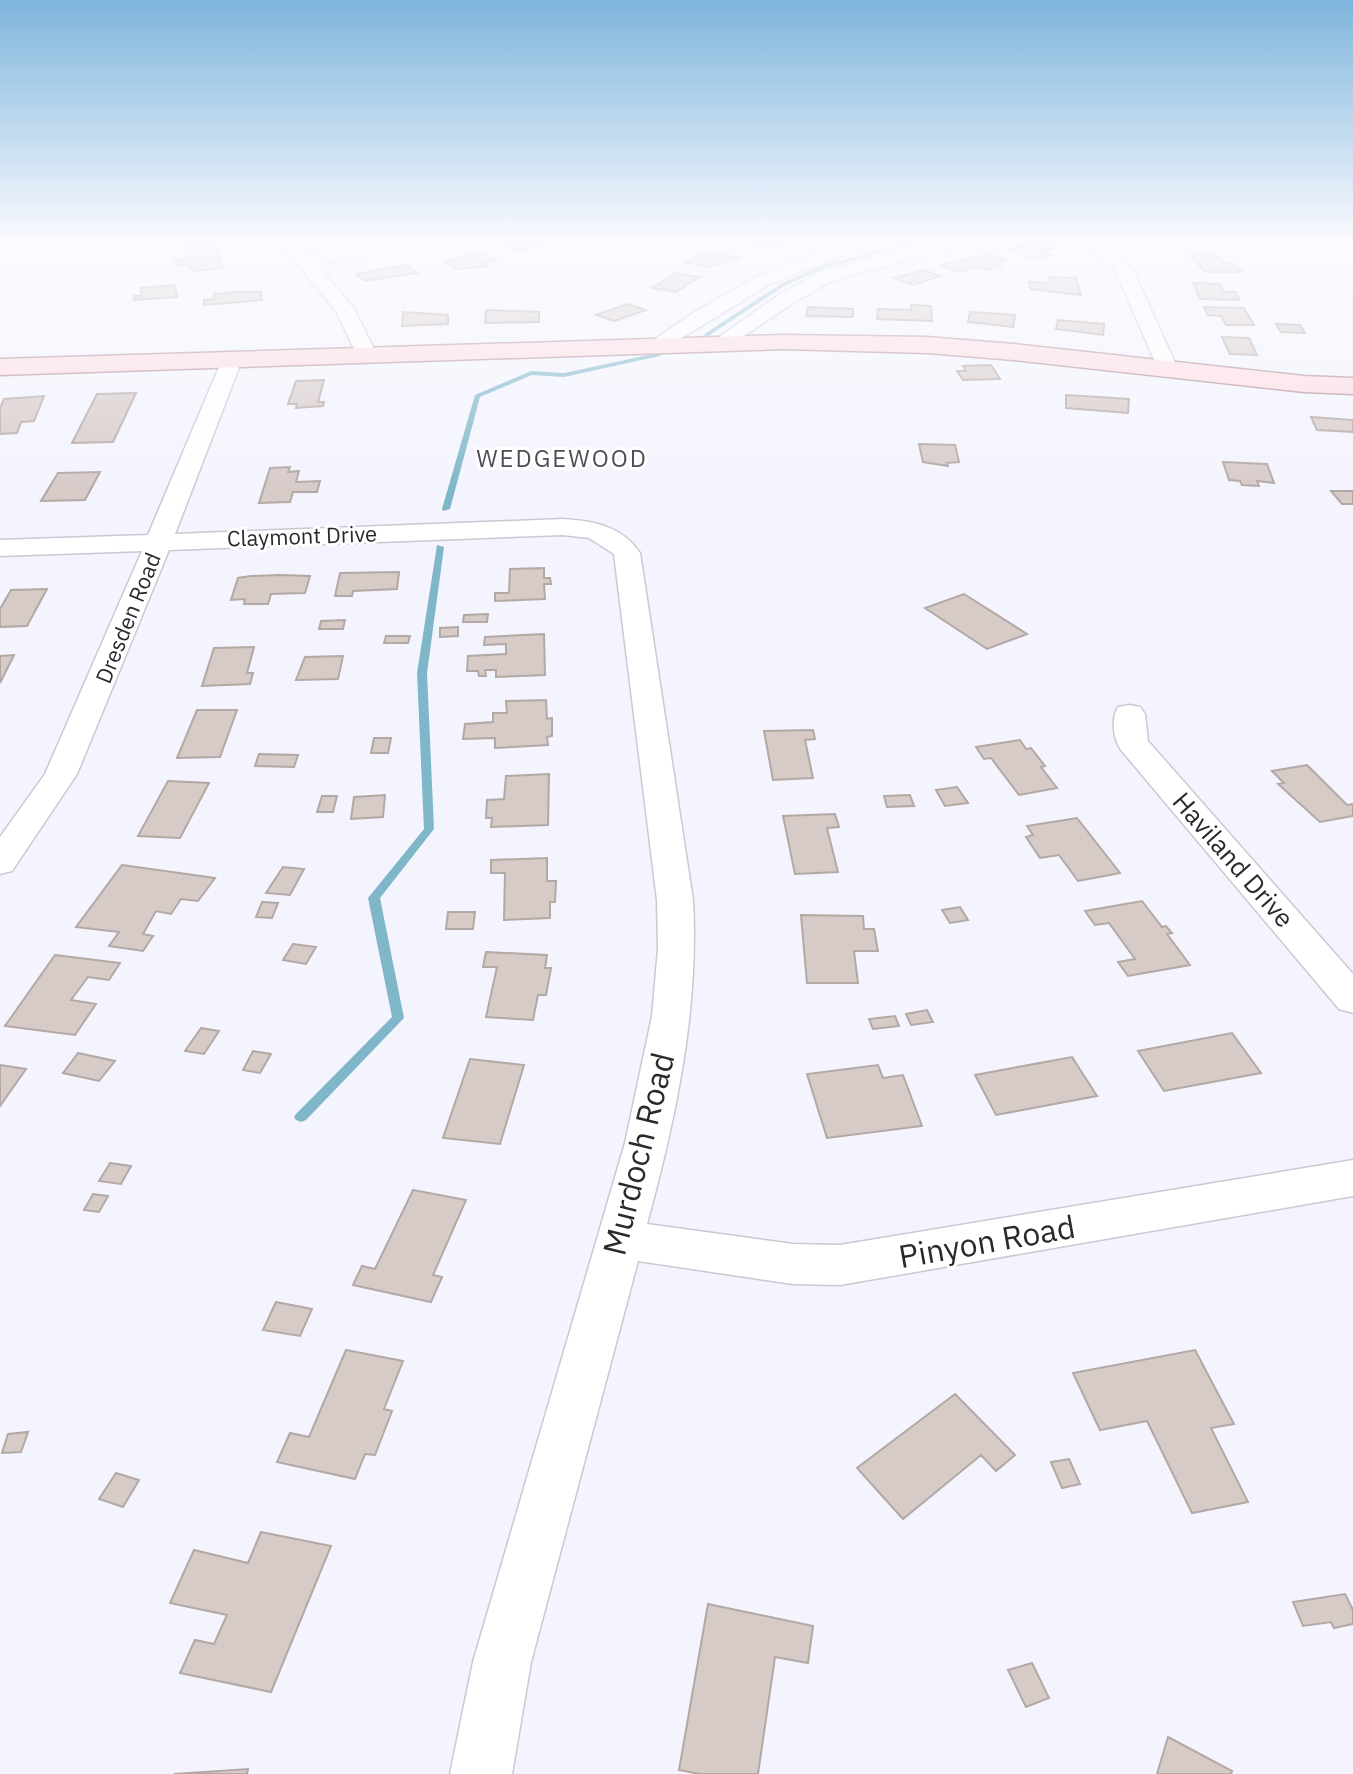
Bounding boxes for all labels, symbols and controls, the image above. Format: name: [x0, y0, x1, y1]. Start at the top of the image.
district label: WEDGEWOOD: [476, 442, 648, 474]
street label: Claymont Drive: [226, 518, 378, 553]
street label: Dresden Road: [88, 548, 167, 688]
street label: Haviland Drive: [1166, 785, 1302, 934]
street label: Murdoch Road: [593, 1048, 684, 1260]
street label: Pinyon Road: [895, 1205, 1078, 1277]

